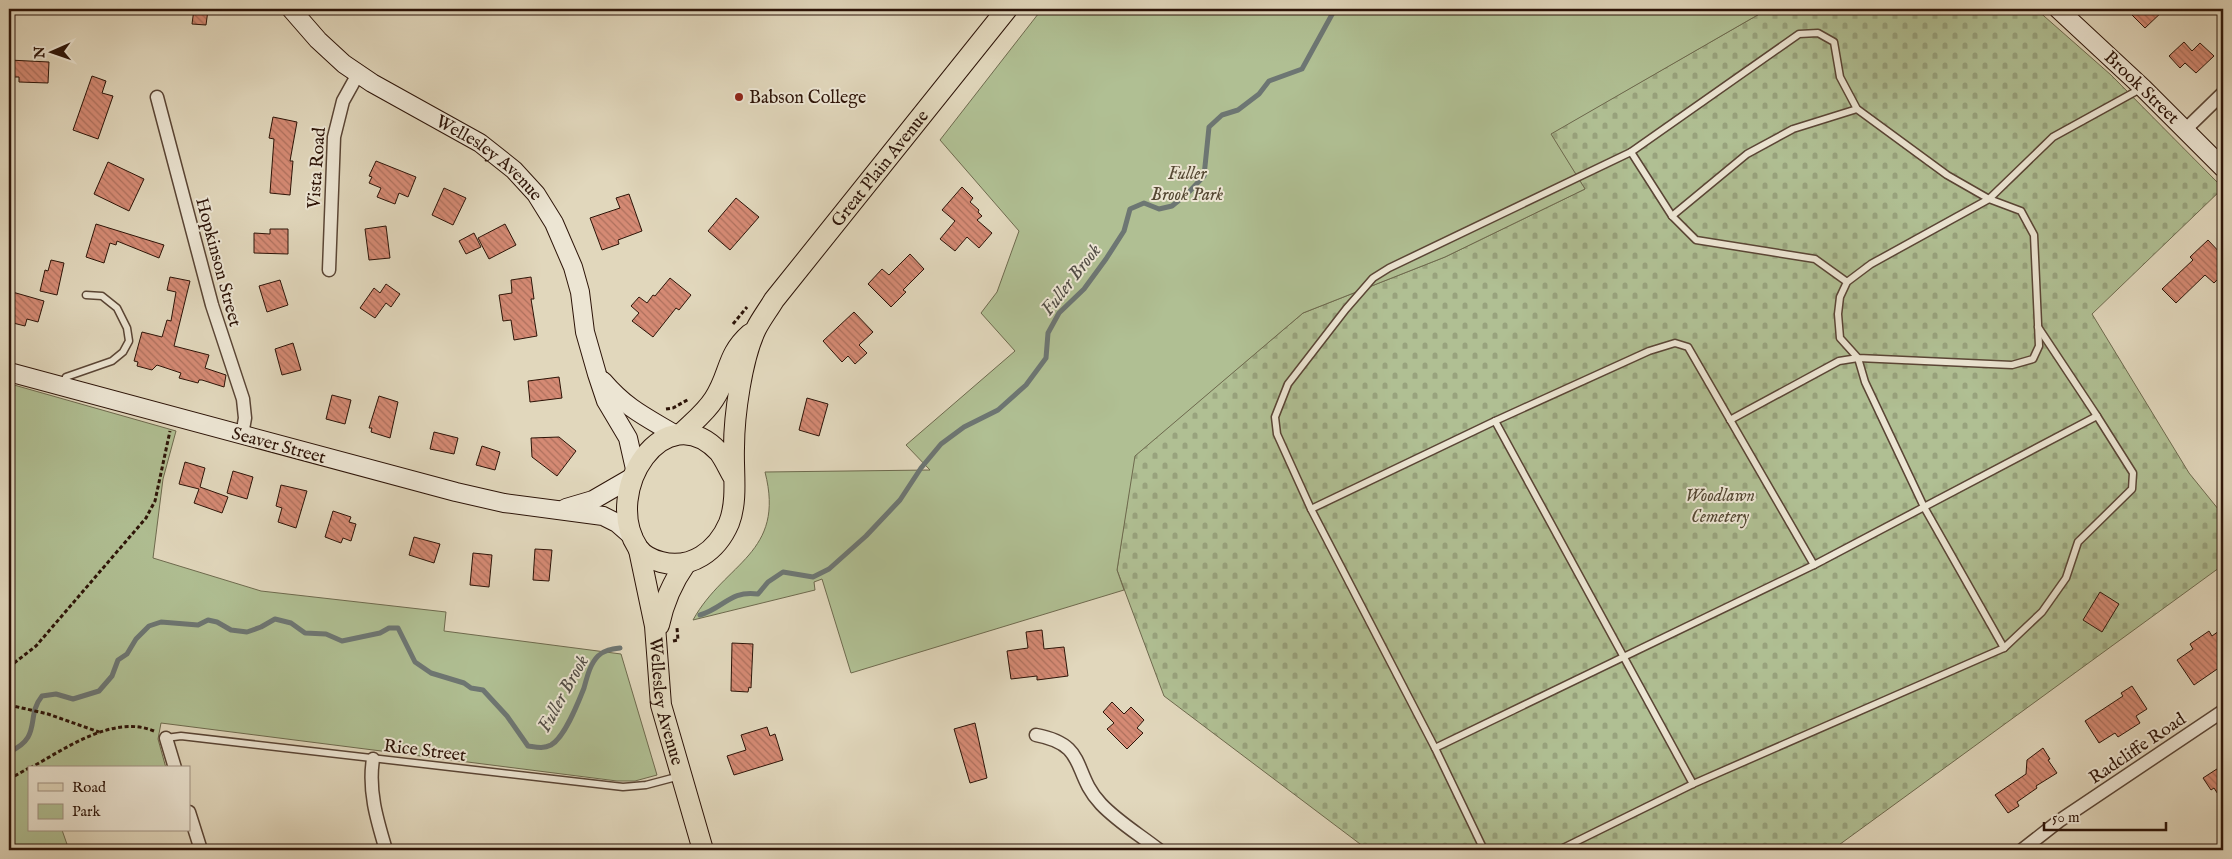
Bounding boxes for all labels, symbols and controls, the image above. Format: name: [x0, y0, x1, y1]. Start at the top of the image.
north arrow: [28, 28, 78, 78]
text: N: [31, 46, 49, 60]
street label: Brook Street: [2098, 46, 2184, 130]
place label: Babson College: [749, 87, 866, 110]
marker: Babson College: [733, 91, 745, 103]
street label: Great Plain Avenue: [827, 106, 935, 232]
street label: Wellesley Avenue: [431, 111, 547, 205]
street label: Vista Road: [303, 126, 332, 211]
park label: Fuller Brook Park: [1151, 163, 1223, 207]
street label: Hopkinson Street: [189, 195, 246, 330]
water label: Fuller Brook: [1036, 239, 1107, 321]
street label: Seaver Street: [229, 423, 328, 470]
park label: Woodlawn Cemetery: [1685, 485, 1755, 529]
street label: Wellesley Avenue: [643, 637, 688, 768]
water label: Fuller Brook: [533, 651, 595, 737]
street label: Radcliffe Road: [2085, 708, 2191, 790]
street label: Rice Street: [382, 735, 467, 768]
legend: [28, 766, 190, 832]
text: Road: [72, 778, 107, 797]
scale bar: [2044, 799, 2167, 831]
text: Park: [72, 802, 102, 821]
text: 50 m: [2052, 808, 2080, 827]

